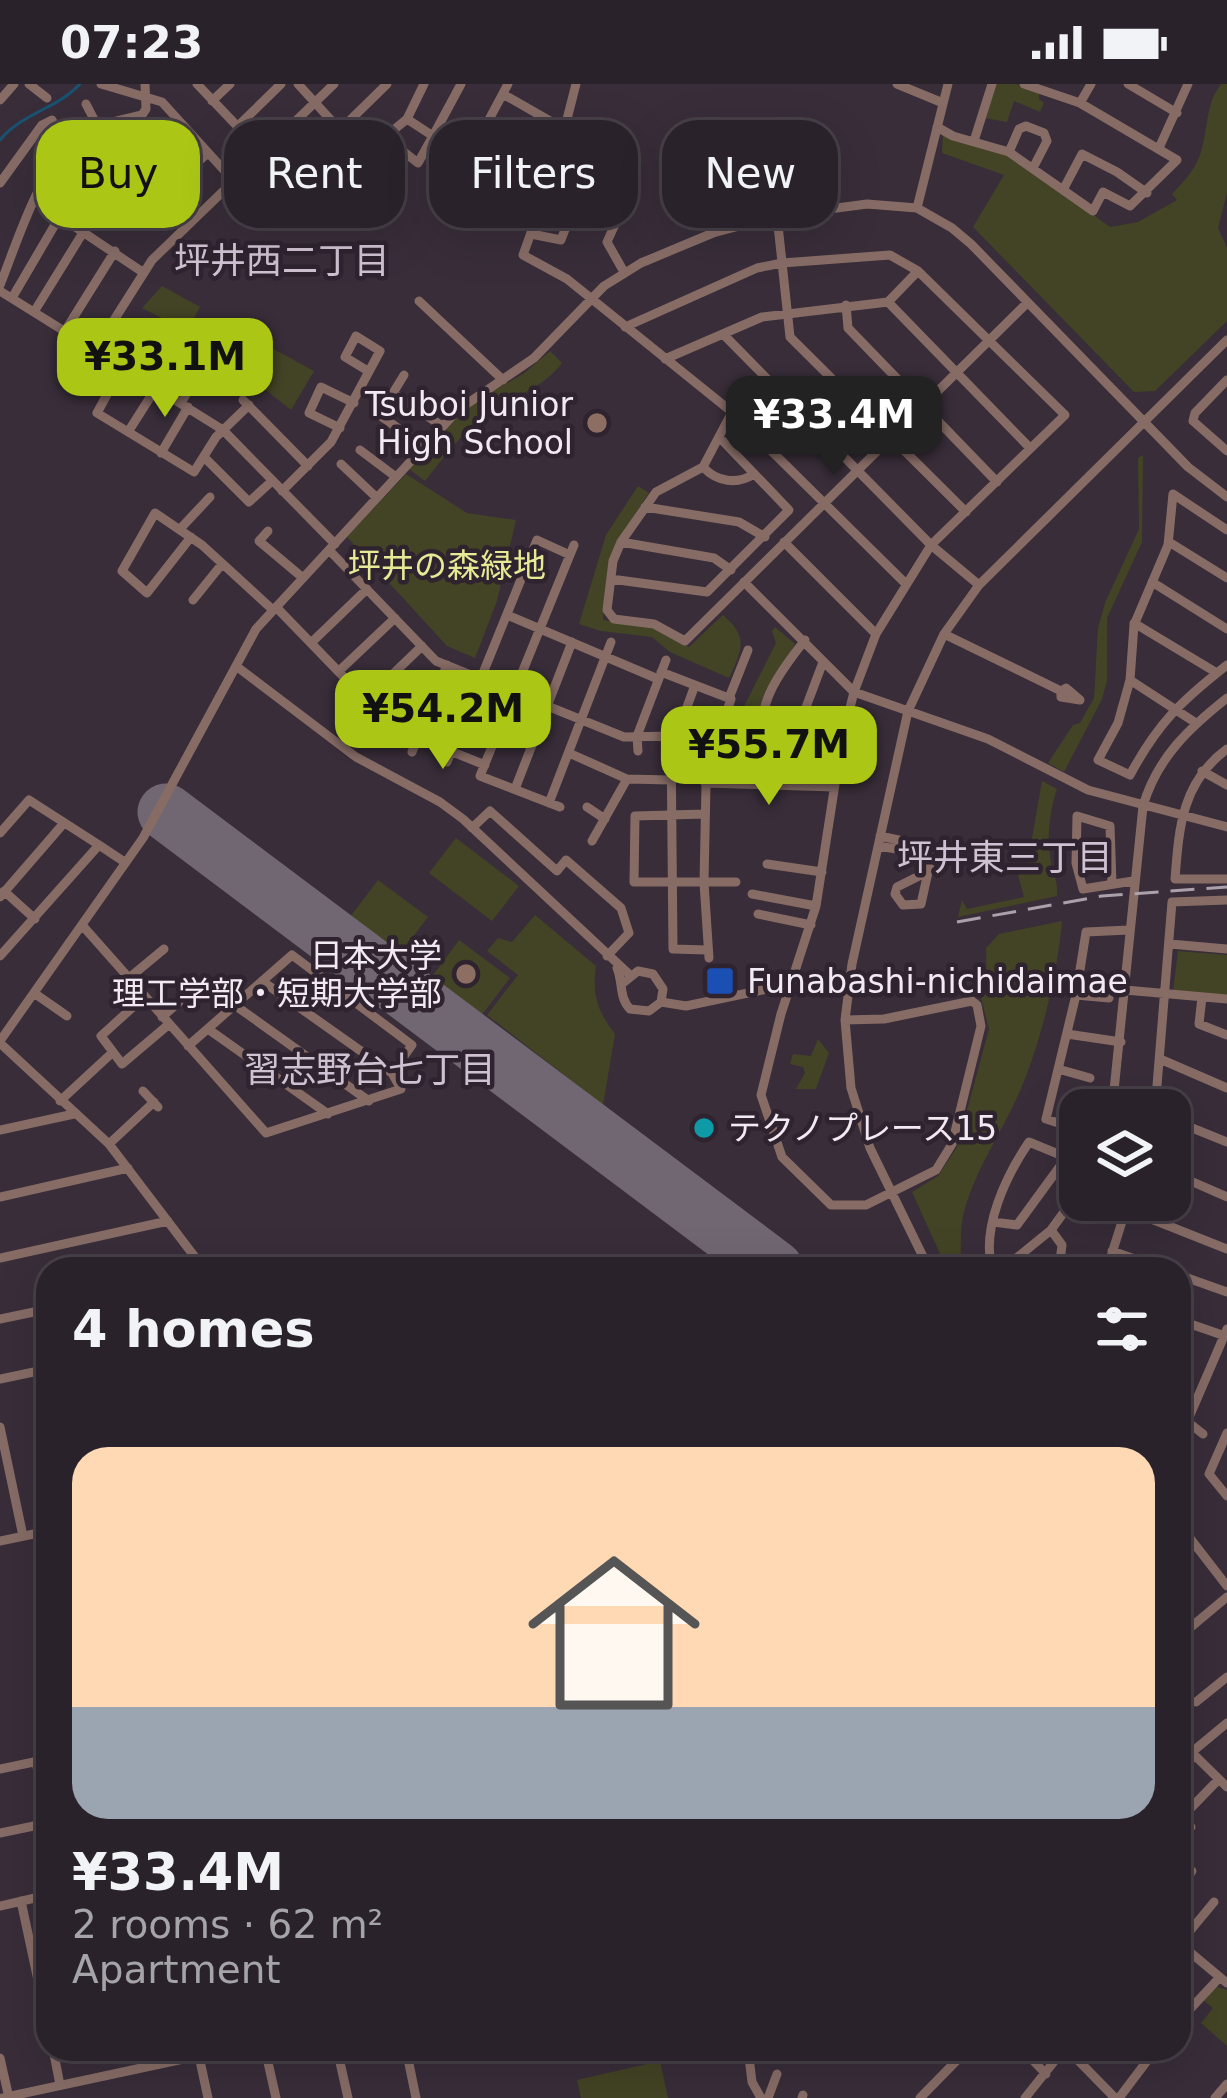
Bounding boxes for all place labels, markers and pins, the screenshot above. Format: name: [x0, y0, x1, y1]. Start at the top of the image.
pin: ¥33.1M: [67, 318, 263, 420]
pin: ¥33.4M: [736, 376, 932, 478]
place label: Tsuboi Junior High School: [364, 385, 573, 462]
marker: Tsuboi Junior High School: [584, 410, 610, 436]
pin: ¥54.2M: [345, 670, 541, 772]
pin: ¥55.7M: [671, 706, 867, 808]
place label: 日本大学 理工学部・短期大学部: [112, 936, 442, 1013]
marker: 日本大学 理工学部・短期大学部: [453, 961, 479, 987]
place label: Funabashi-nichidaimae: [747, 962, 1128, 1001]
marker: Funabashi-nichidaimae: [704, 965, 736, 997]
place label: テクノプレース15: [728, 1109, 997, 1148]
marker: テクノプレース15: [691, 1115, 717, 1141]

